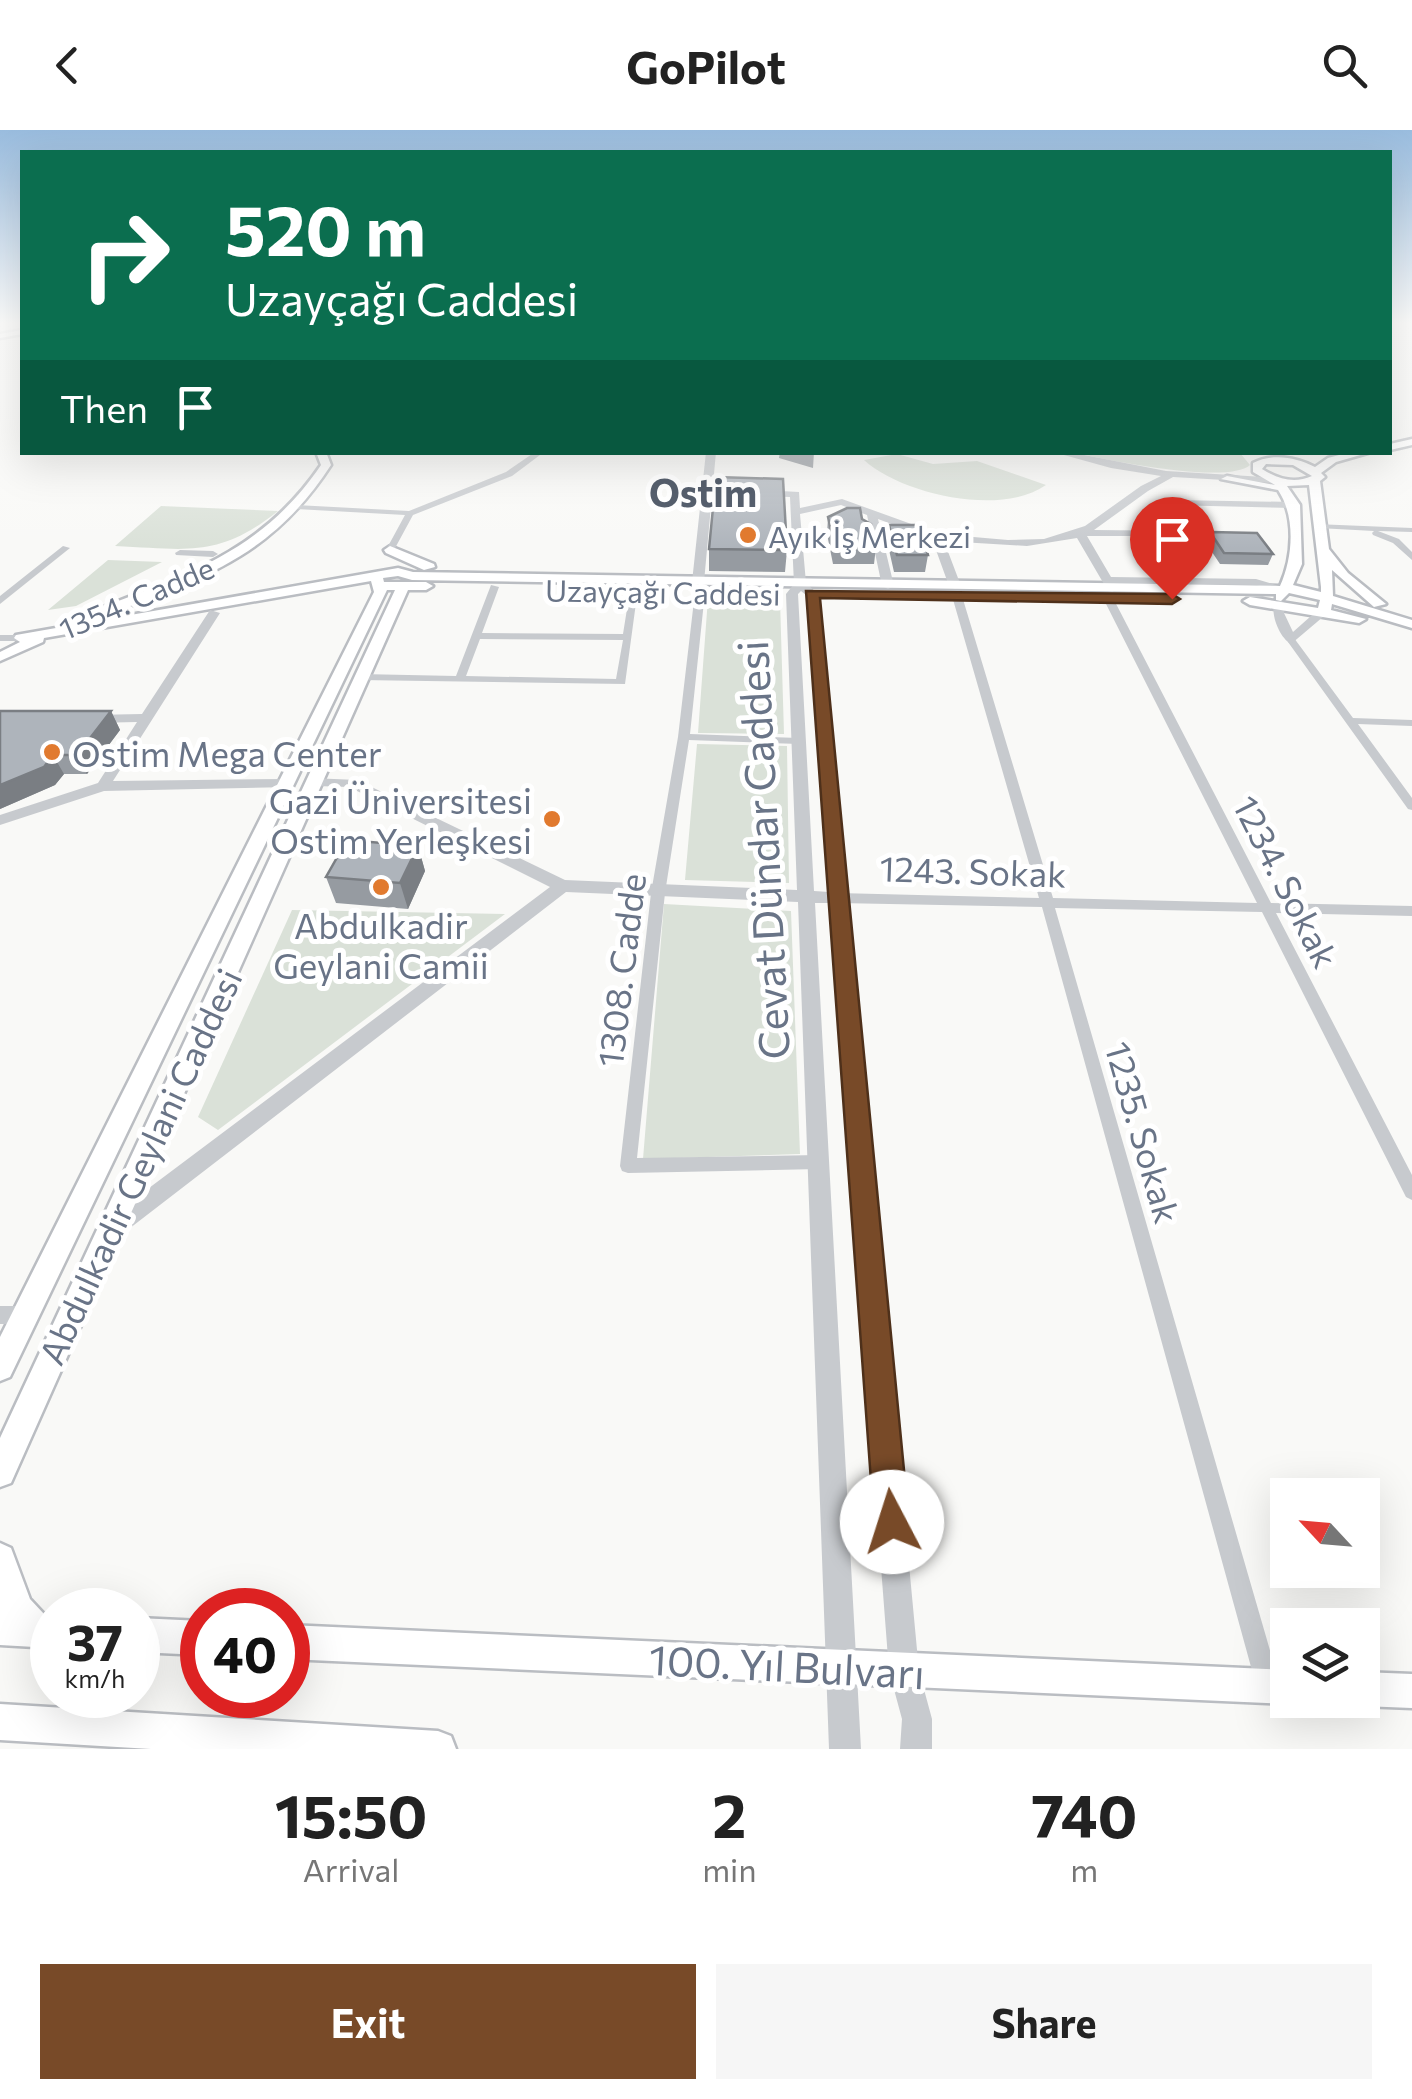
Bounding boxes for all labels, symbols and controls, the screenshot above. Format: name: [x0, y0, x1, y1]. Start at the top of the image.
icon: back: [40, 38, 95, 93]
text: GoPilot: [626, 38, 786, 93]
icon: search: [1317, 38, 1372, 93]
text: 520 m: [225, 185, 426, 270]
icon: right: [60, 190, 190, 320]
text: Uzayçağı Caddesi: [225, 270, 578, 325]
icon: arrive: [168, 380, 223, 435]
text: Then: [60, 384, 148, 431]
district label: Ostim: [649, 468, 757, 515]
pin: [1130, 497, 1215, 600]
icon: arrive: [1145, 512, 1200, 567]
place label: Ayık İş Merkezi: [768, 517, 971, 554]
marker: Ayık İş Merkezi: [737, 524, 759, 546]
street label: 1354. Cadde: [53, 548, 219, 646]
street label: Uzayçağı Caddesi: [545, 570, 781, 612]
street label: Cevat Dündar Caddesi: [725, 639, 799, 1061]
place label: Ostim Mega Center: [72, 731, 382, 774]
marker: Ostim Mega Center: [41, 741, 63, 763]
place label: Gazi Üniversitesi Ostim Yerleşkesi: [269, 778, 532, 861]
street label: 1234. Sokak: [1225, 788, 1349, 974]
marker: Gazi Üniversitesi Ostim Yerleşkesi: [541, 808, 563, 830]
street label: 1243. Sokak: [879, 845, 1067, 895]
street label: 1308. Cadde: [587, 871, 653, 1069]
marker: Abdulkadir Geylani Camii: [370, 876, 392, 898]
place label: Abdulkadir Geylani Camii: [273, 903, 489, 986]
street label: Abdulkadir Geylani Caddesi: [28, 961, 250, 1371]
street label: 1235. Sokak: [1098, 1036, 1190, 1228]
position arrow: [840, 1470, 944, 1574]
north arrow: [1270, 1478, 1380, 1588]
map controls: [1270, 1478, 1380, 1718]
speed limit sign: 40: [180, 1588, 310, 1718]
button: layers: [1270, 1608, 1380, 1718]
text: 37: [67, 1610, 123, 1671]
street label: 100. Yıl Bulvarı: [648, 1632, 926, 1698]
text: km/h: [65, 1663, 125, 1693]
text: 15:50: [275, 1777, 428, 1850]
text: 2: [712, 1777, 746, 1850]
text: 740: [1031, 1777, 1137, 1850]
text: Arrival: [303, 1849, 399, 1889]
text: min: [702, 1849, 757, 1889]
text: m: [1070, 1849, 1098, 1889]
button: Exit: [40, 1964, 696, 2079]
button: Share: [716, 1964, 1372, 2079]

